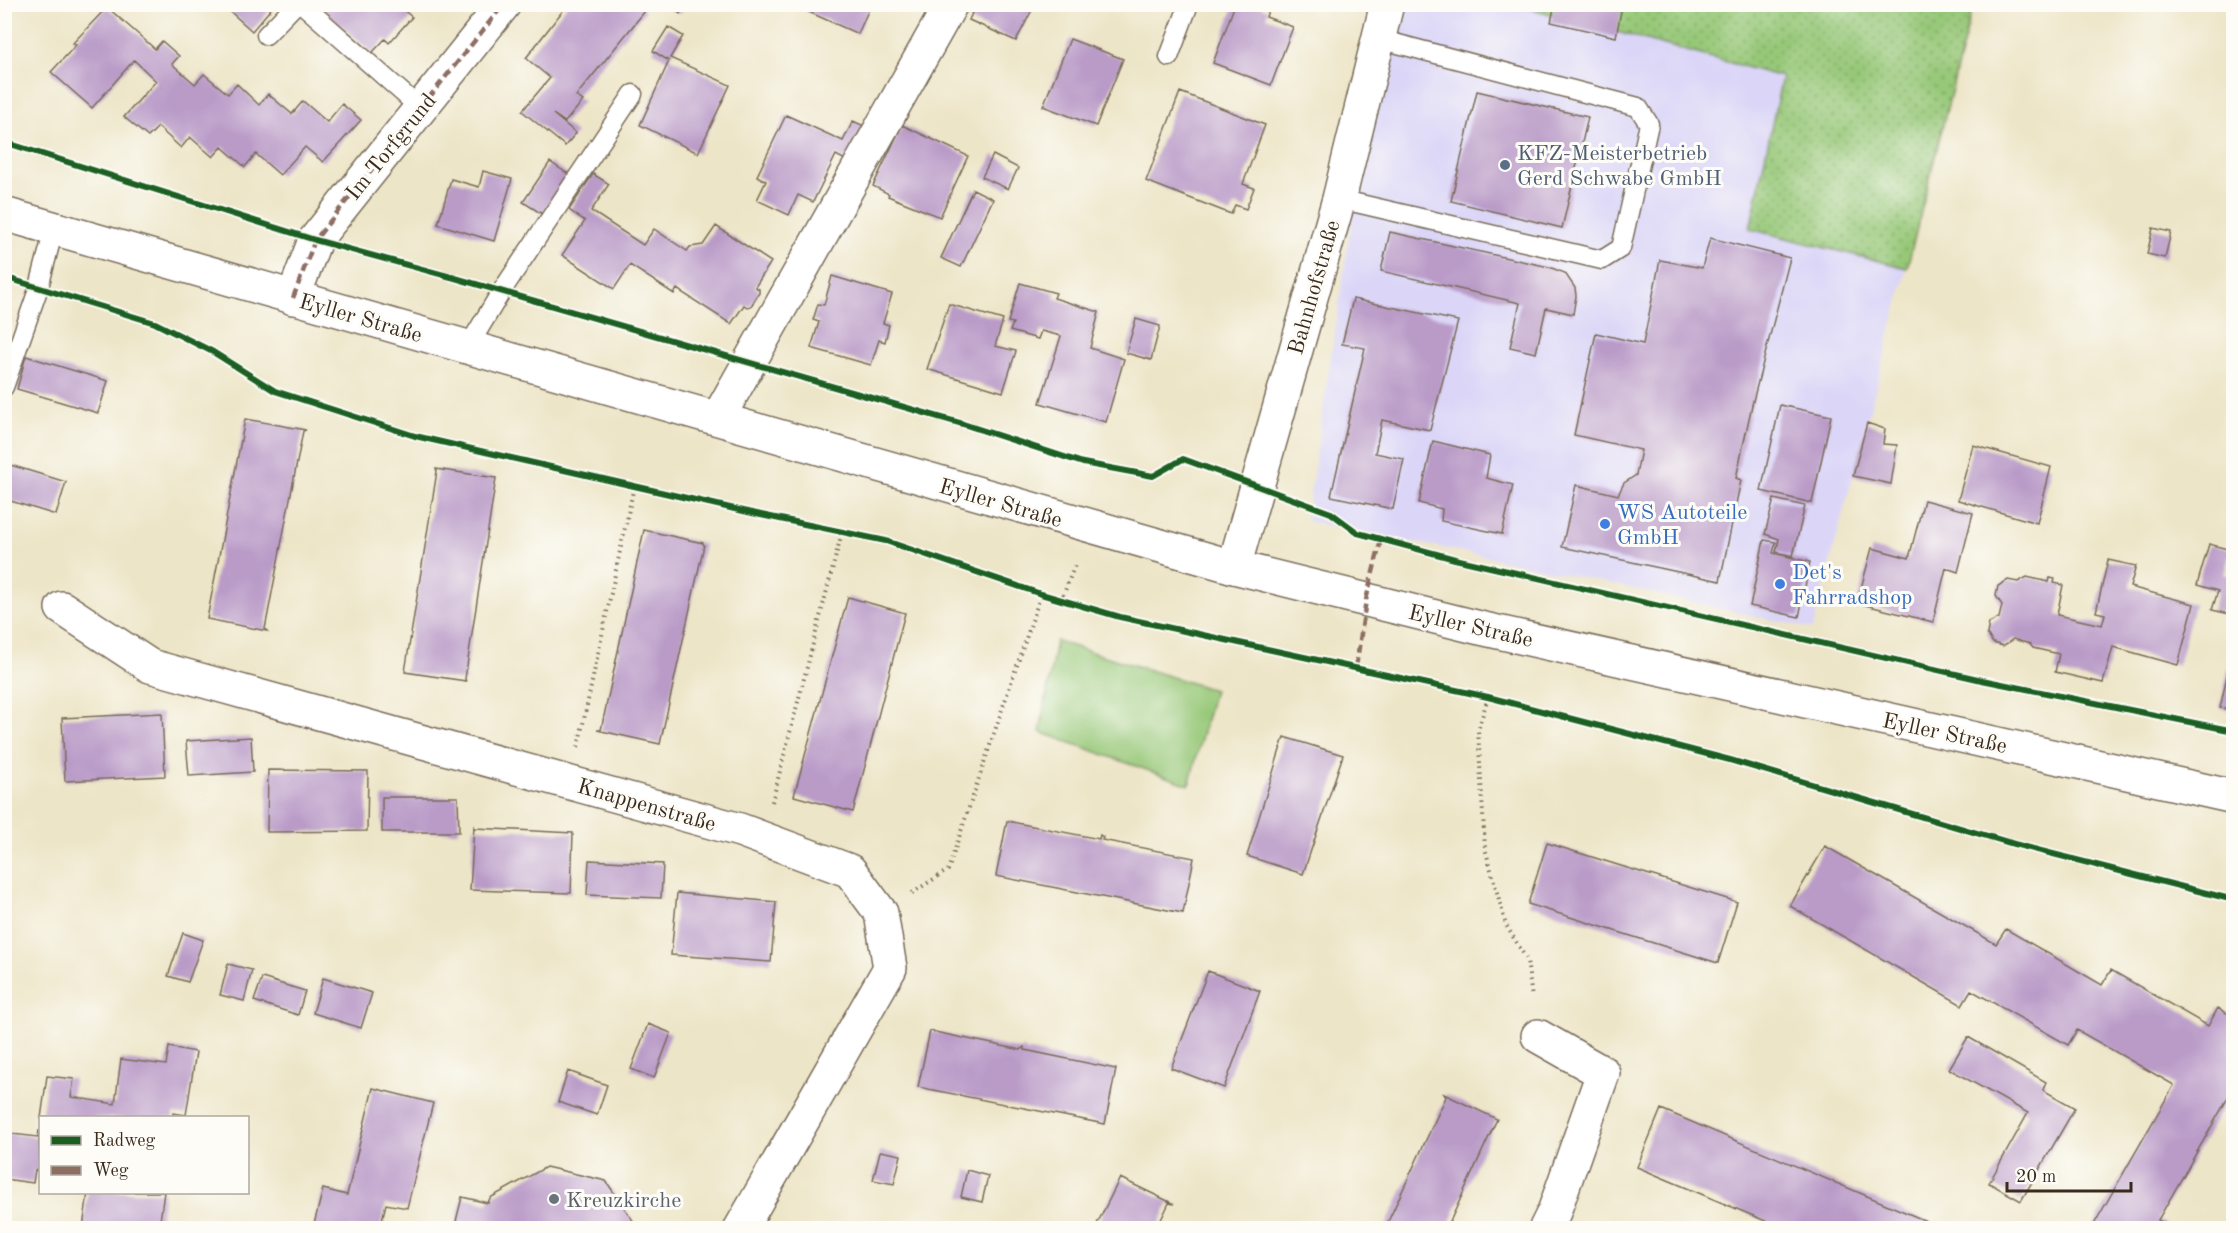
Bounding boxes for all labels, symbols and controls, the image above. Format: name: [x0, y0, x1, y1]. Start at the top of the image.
street label: Im Torfgrund: [342, 90, 441, 205]
place label: KFZ-Meisterbetrieb Gerd Schwabe GmbH: [1517, 143, 1722, 190]
marker: KFZ-Meisterbetrieb Gerd Schwabe GmbH: [1498, 158, 1512, 172]
street label: Bahnhofstraße: [1285, 218, 1345, 357]
street label: Eyller Straße: [296, 291, 424, 347]
street label: Eyller Straße: [936, 476, 1064, 532]
place label: WS Autoteile GmbH: [1617, 502, 1747, 549]
marker: WS Autoteile GmbH: [1598, 517, 1612, 531]
place label: Det's Fahrradshop: [1792, 562, 1913, 609]
marker: Det's Fahrradshop: [1773, 577, 1787, 591]
street label: Eyller Straße: [1406, 602, 1535, 652]
street label: Eyller Straße: [1880, 710, 2009, 758]
street label: Knappenstraße: [575, 776, 718, 836]
legend: [39, 1116, 249, 1194]
text: Radweg: [93, 1132, 156, 1150]
scale bar: [2007, 1155, 2132, 1193]
text: Weg: [93, 1162, 129, 1180]
text: 20 m: [2016, 1168, 2056, 1186]
place label: Kreuzkirche: [566, 1190, 681, 1212]
marker: Kreuzkirche: [547, 1192, 561, 1206]

